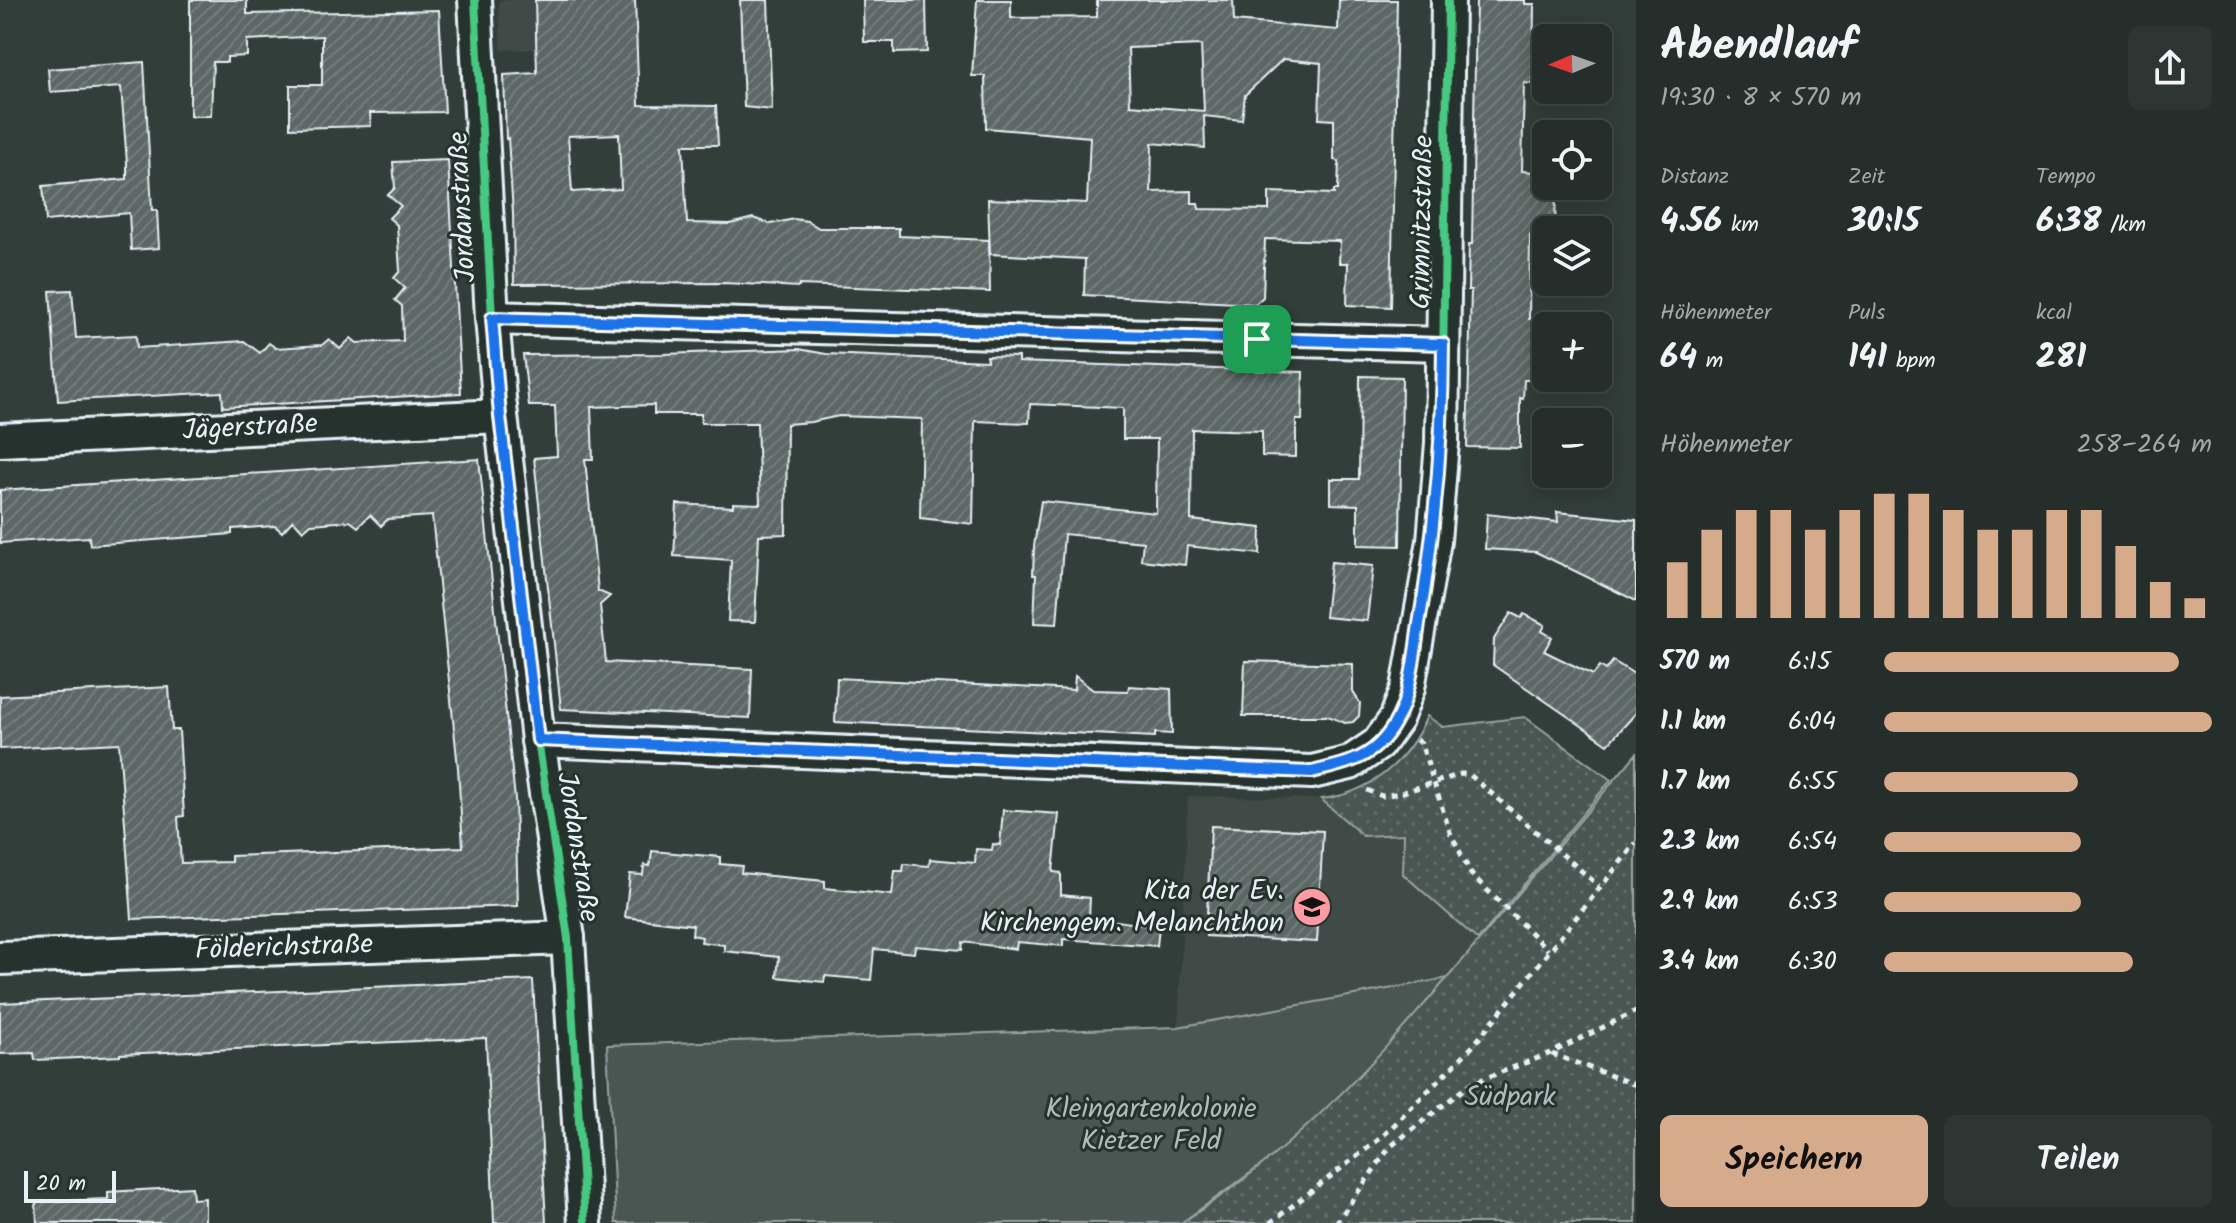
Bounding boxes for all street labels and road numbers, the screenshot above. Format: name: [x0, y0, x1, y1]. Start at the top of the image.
street label: Jordanstraße: [437, 130, 489, 284]
street label: Grimnitzstraße: [1399, 134, 1447, 309]
street label: Jägerstraße: [181, 402, 319, 454]
street label: Jordanstraße: [543, 769, 611, 926]
street label: Földerichstraße: [194, 922, 374, 974]

